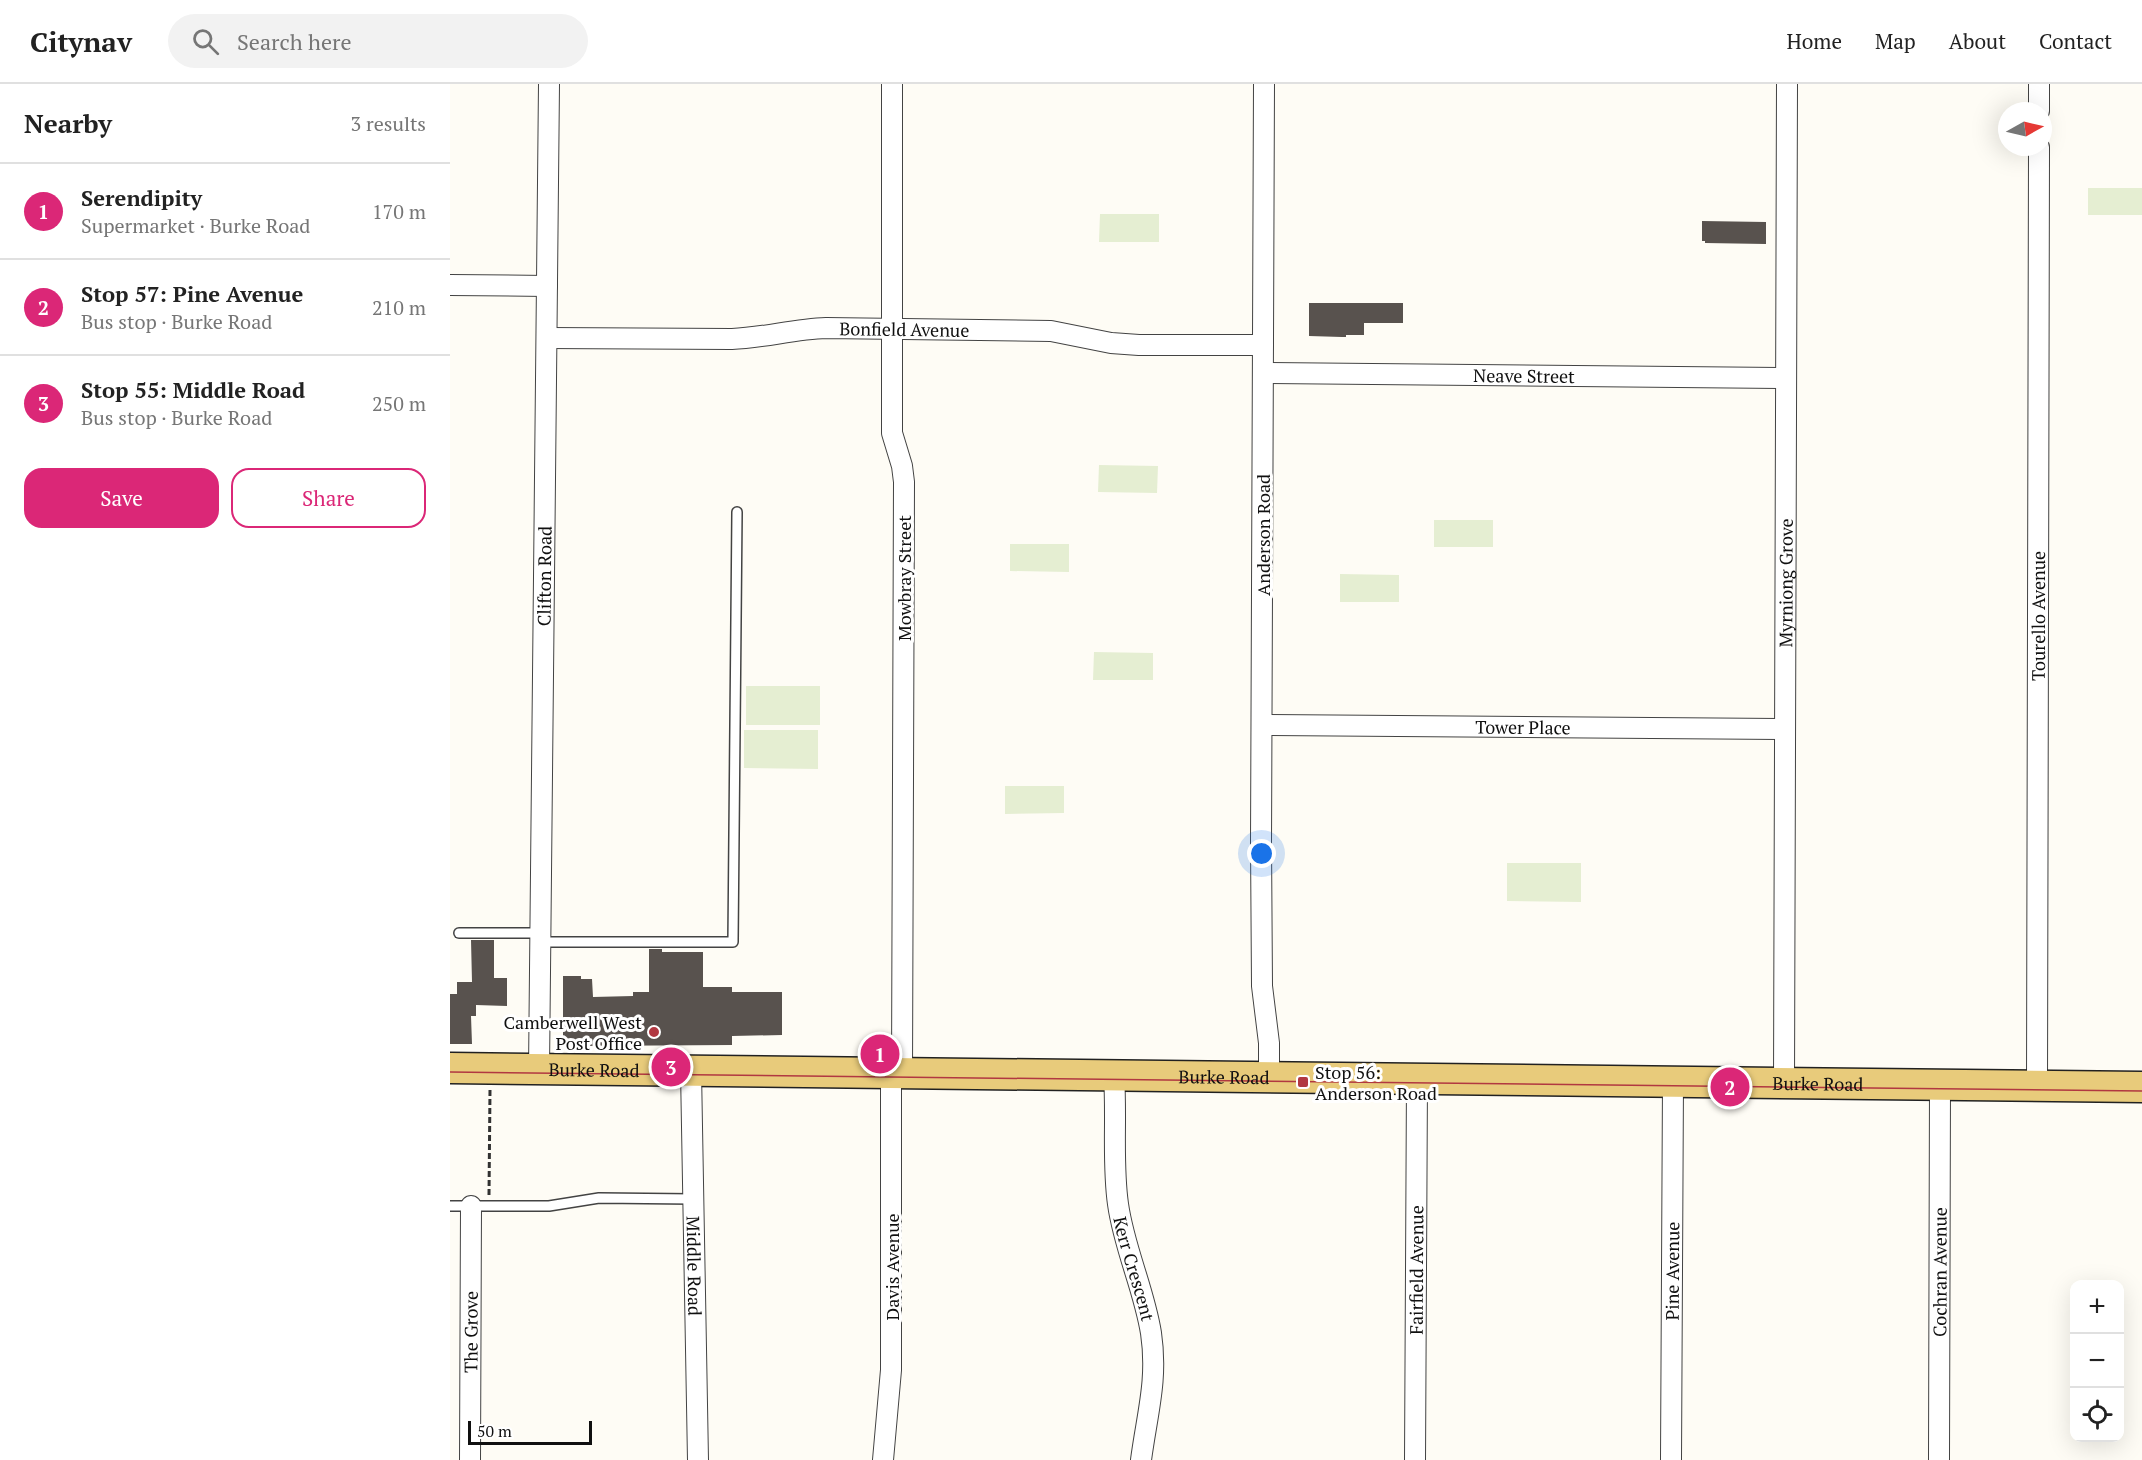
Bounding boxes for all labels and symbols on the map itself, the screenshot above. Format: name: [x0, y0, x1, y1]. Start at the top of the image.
north arrow: [1998, 102, 2052, 156]
street label: Bonfield Avenue: [839, 316, 969, 342]
street label: Neave Street: [1473, 363, 1575, 388]
street label: Anderson Road: [1251, 474, 1275, 596]
street label: Mowbray Street: [892, 515, 916, 641]
street label: Myrniong Grove: [1773, 518, 1798, 648]
street label: Clifton Road: [532, 526, 557, 626]
street label: Tourello Avenue: [2026, 551, 2050, 681]
street label: Tower Place: [1475, 715, 1571, 739]
your location: [1247, 839, 1276, 868]
place label: Camberwell West Post Office: [503, 1010, 642, 1055]
marker: Camberwell West Post Office: [647, 1025, 661, 1039]
pin: 1: [860, 1032, 900, 1076]
pin: 3: [652, 1044, 690, 1090]
street label: Burke Road: [548, 1057, 640, 1082]
place label: Stop 56: Anderson Road: [1315, 1060, 1437, 1105]
street label: Burke Road: [1178, 1064, 1270, 1089]
pin: 2: [1710, 1064, 1750, 1110]
street label: Burke Road: [1772, 1071, 1864, 1096]
marker: Stop 56: Anderson Road: [1296, 1075, 1310, 1089]
street label: Fairfield Avenue: [1404, 1205, 1428, 1335]
street label: Cochran Avenue: [1927, 1207, 1952, 1337]
street label: Davis Avenue: [880, 1213, 904, 1321]
street label: Kerr Crescent: [1108, 1214, 1161, 1324]
street label: Middle Road: [682, 1216, 707, 1316]
street label: Pine Avenue: [1660, 1221, 1684, 1321]
street label: The Grove: [458, 1291, 483, 1373]
scale bar: [468, 1418, 592, 1446]

